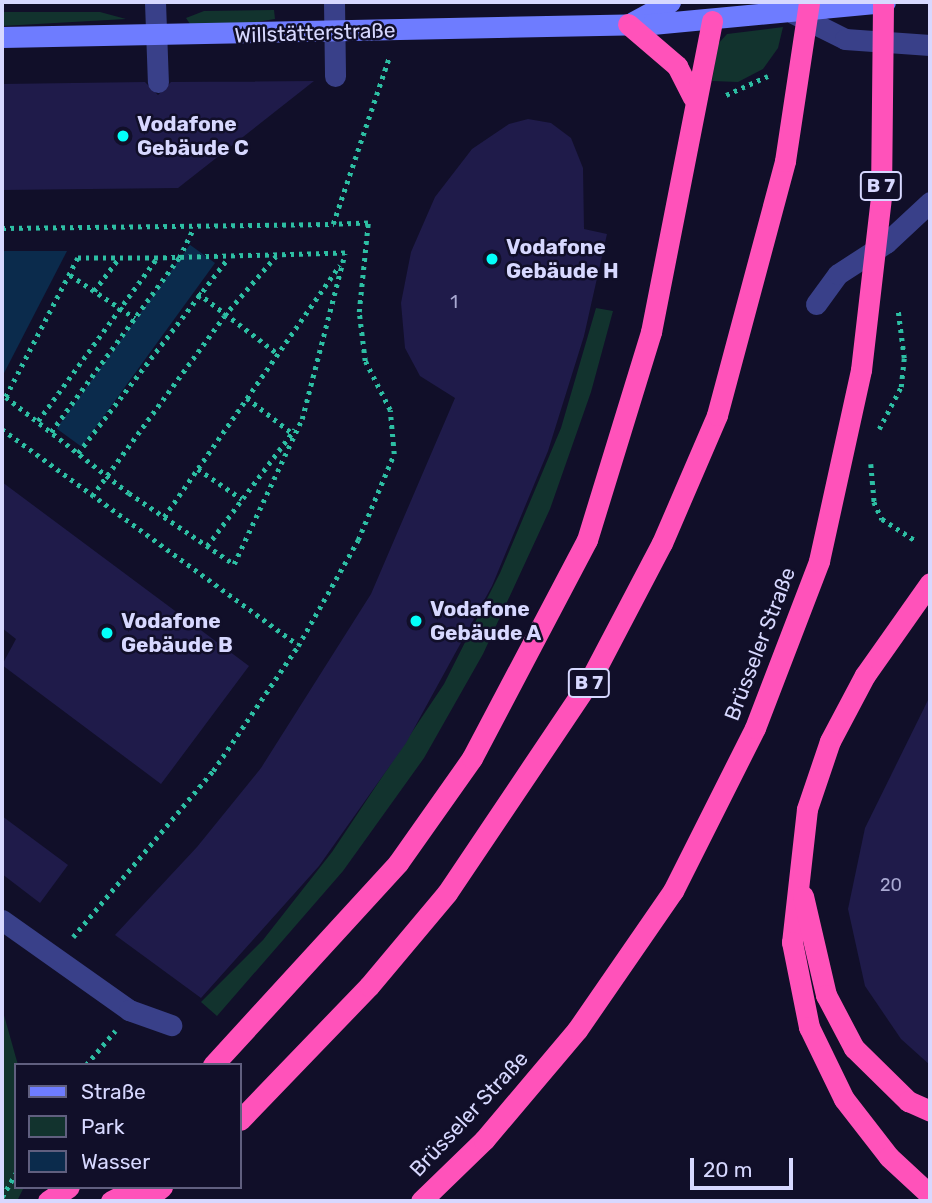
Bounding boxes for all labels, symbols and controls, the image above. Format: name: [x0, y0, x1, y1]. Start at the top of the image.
street label: Willstätterstraße: [234, 18, 396, 48]
place label: Vodafone Gebäude C: [137, 111, 249, 161]
marker: Vodafone Gebäude C: [115, 128, 131, 144]
road number: B 7: [858, 170, 904, 202]
place label: Vodafone Gebäude H: [506, 234, 619, 284]
marker: Vodafone Gebäude H: [484, 251, 500, 267]
house number: 1: [450, 291, 458, 313]
street label: Brüsseler Straße: [719, 564, 801, 724]
place label: Vodafone Gebäude A: [430, 596, 542, 646]
place label: Vodafone Gebäude B: [121, 608, 233, 658]
marker: Vodafone Gebäude A: [408, 613, 424, 629]
marker: Vodafone Gebäude B: [99, 625, 115, 641]
road number: B 7: [566, 668, 612, 698]
house number: 20: [880, 874, 902, 896]
street label: Brüsseler Straße: [404, 1046, 534, 1182]
legend: [14, 1063, 242, 1189]
text: Straße: [81, 1079, 146, 1104]
text: Park: [81, 1114, 125, 1139]
scale bar: [694, 1144, 797, 1188]
text: Wasser: [81, 1149, 150, 1174]
text: 20 m: [703, 1157, 752, 1182]

